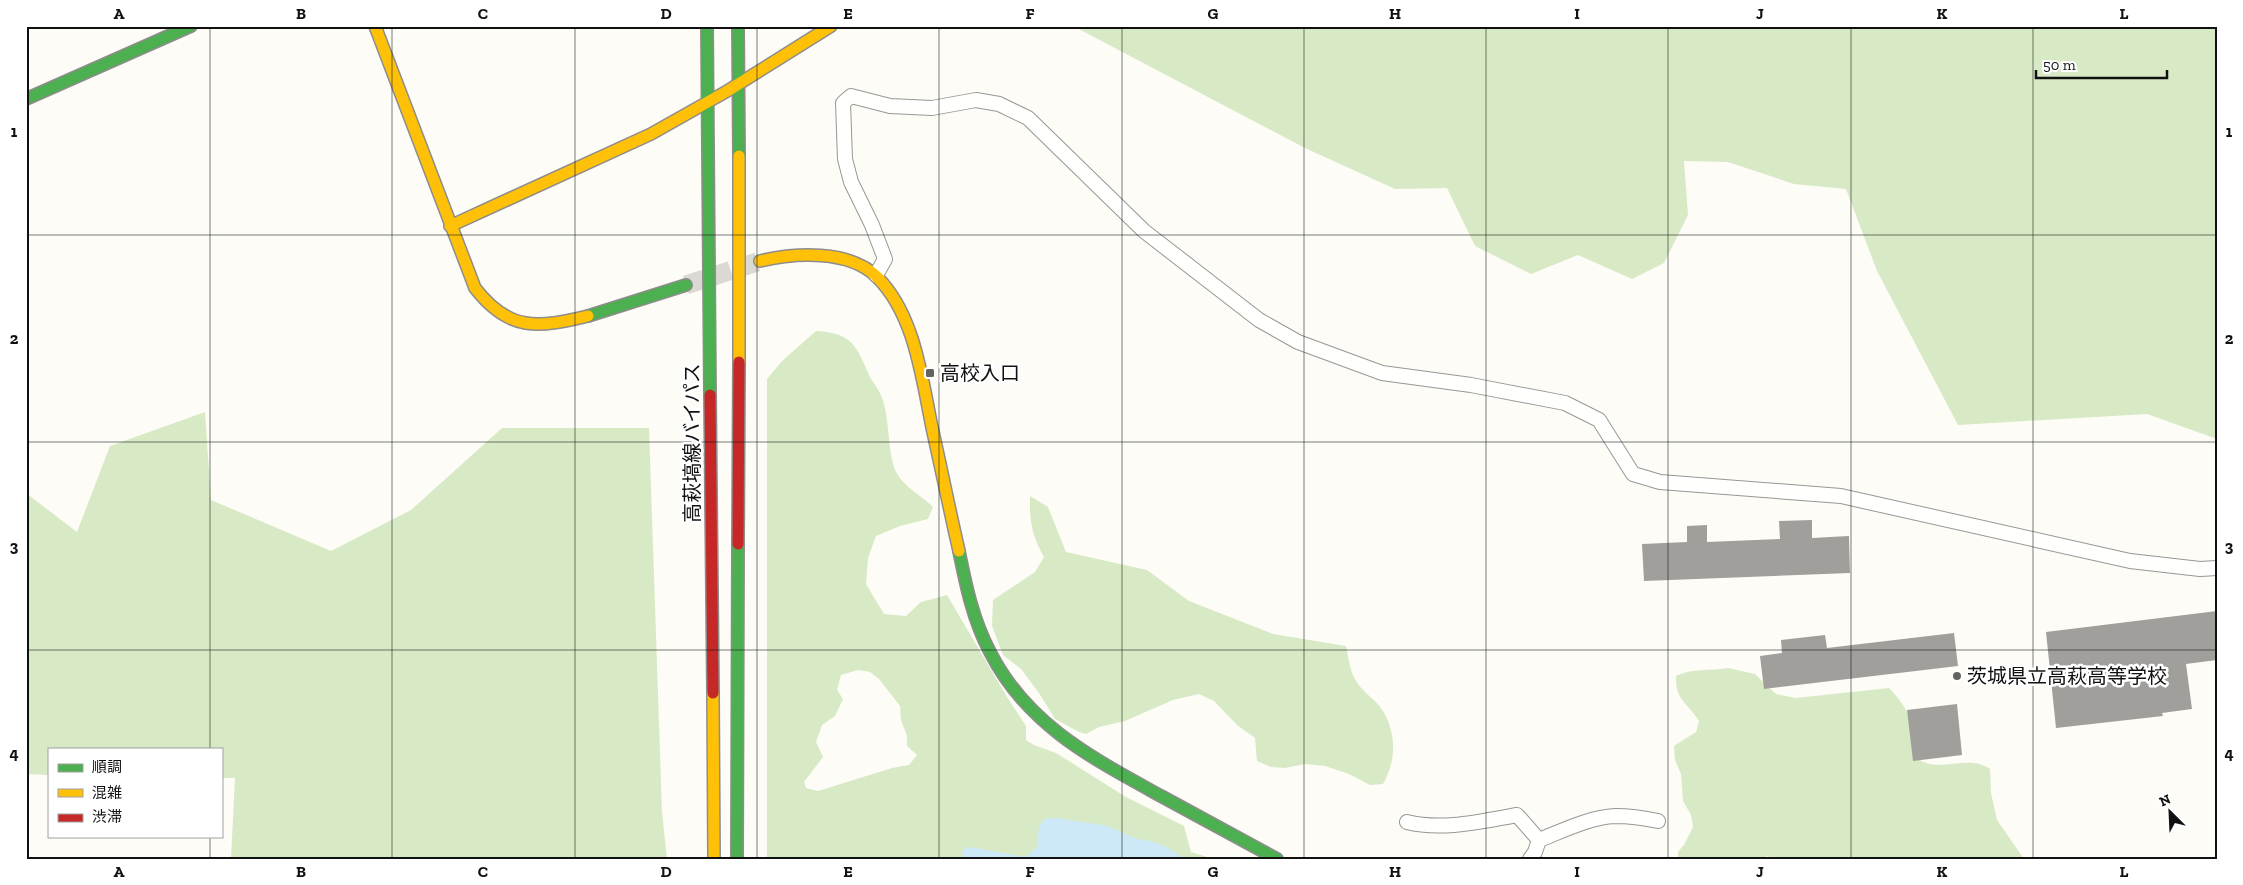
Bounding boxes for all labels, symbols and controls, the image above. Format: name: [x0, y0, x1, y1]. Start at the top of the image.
text: A: [114, 4, 125, 23]
text: B: [296, 4, 306, 23]
text: C: [478, 4, 488, 23]
text: D: [660, 4, 672, 23]
text: E: [843, 4, 853, 23]
text: F: [1025, 4, 1035, 23]
text: G: [1208, 4, 1219, 23]
text: H: [1389, 4, 1401, 23]
text: I: [1574, 4, 1580, 23]
text: J: [1756, 4, 1764, 23]
text: K: [1937, 4, 1948, 23]
text: L: [2120, 4, 2129, 23]
scale bar: [2036, 48, 2167, 80]
text: 50 m: [2043, 56, 2076, 74]
text: 1: [11, 122, 18, 141]
text: 1: [2226, 122, 2233, 141]
text: 2: [10, 329, 19, 348]
text: 2: [2225, 329, 2234, 348]
place label: 高校入口: [940, 361, 1020, 385]
street label: 高萩塙線バイパス: [680, 363, 704, 523]
marker: 高校入口: [924, 367, 936, 379]
text: 3: [10, 537, 19, 556]
text: 3: [2225, 537, 2234, 556]
place label: 茨城県立高萩高等学校: [1967, 664, 2167, 688]
marker: 茨城県立高萩高等学校: [1951, 670, 1963, 682]
text: 4: [9, 744, 19, 763]
text: 4: [2224, 744, 2234, 763]
legend: [48, 748, 222, 838]
text: 順調: [92, 758, 122, 776]
text: 混雑: [92, 784, 122, 802]
north arrow: [2146, 788, 2196, 838]
text: N: [2157, 791, 2174, 811]
text: 渋滞: [92, 808, 122, 826]
text: A: [114, 862, 125, 881]
text: B: [296, 862, 306, 881]
text: C: [478, 862, 488, 881]
text: D: [660, 862, 672, 881]
text: E: [843, 862, 853, 881]
text: F: [1025, 862, 1035, 881]
text: G: [1208, 862, 1219, 881]
text: H: [1389, 862, 1401, 881]
text: I: [1574, 862, 1580, 881]
text: J: [1756, 862, 1764, 881]
text: K: [1937, 862, 1948, 881]
text: L: [2120, 862, 2129, 881]

